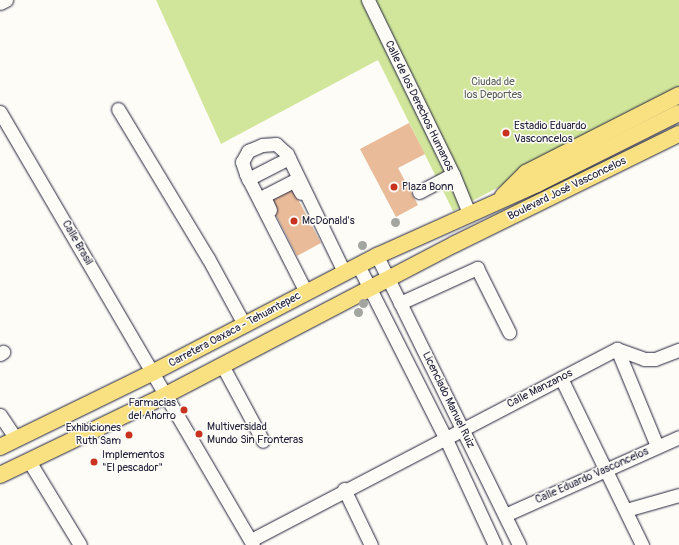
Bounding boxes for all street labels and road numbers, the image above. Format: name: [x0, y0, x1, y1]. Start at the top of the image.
street label: Calle de los Derechos Humanos: [382, 39, 456, 173]
street label: Boulevard José Vasconcelos: [506, 155, 628, 223]
street label: Calle Brasil: [59, 218, 95, 268]
street label: Carretera Oaxaca - Tehuantepec: [167, 290, 303, 370]
street label: Licenciado Manuel Ruiz: [419, 350, 477, 450]
street label: Calle Manzanos: [505, 367, 575, 411]
street label: Calle Eduardo Vasconcelos: [533, 445, 651, 507]

